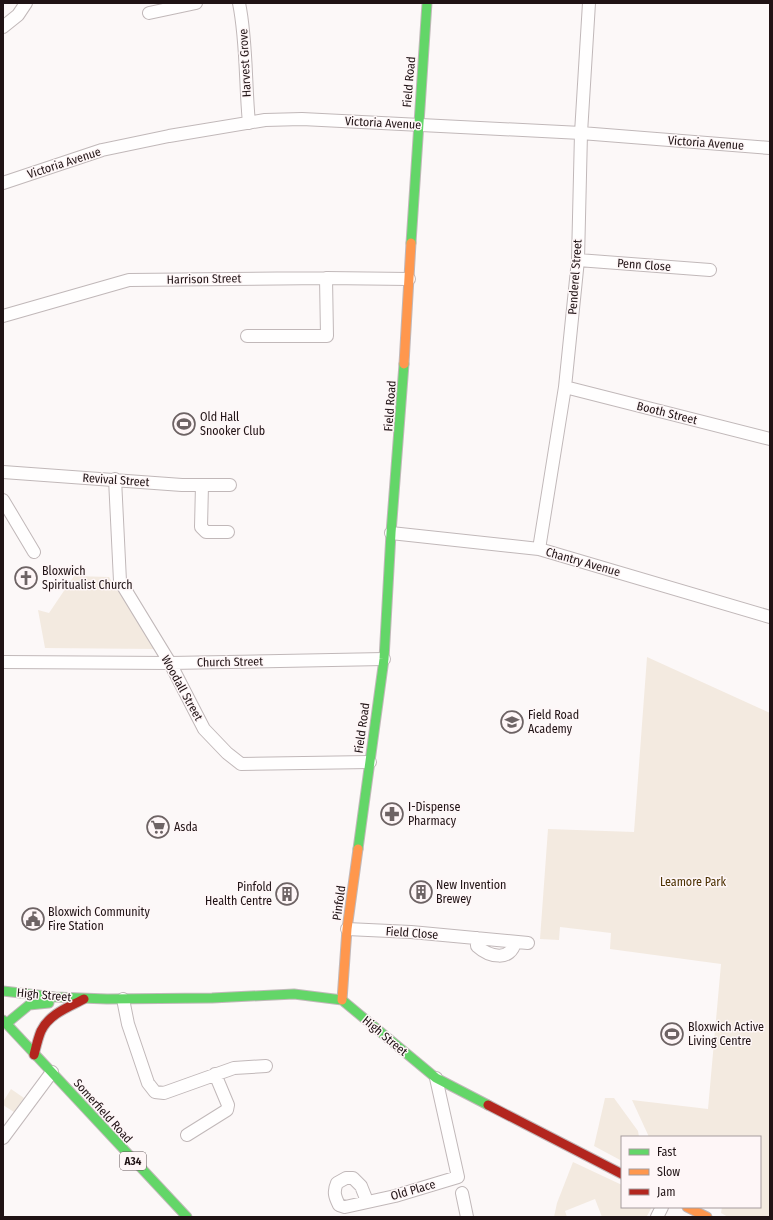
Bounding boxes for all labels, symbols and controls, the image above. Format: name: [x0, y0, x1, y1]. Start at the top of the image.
street label: Harvest Grove: [236, 28, 254, 98]
street label: Field Road: [400, 56, 418, 108]
street label: Victoria Avenue: [345, 114, 422, 132]
street label: Victoria Avenue: [667, 133, 745, 153]
street label: Victoria Avenue: [26, 145, 103, 181]
street label: Penderel Street: [565, 239, 585, 315]
street label: Penn Close: [617, 256, 671, 274]
street label: Harrison Street: [167, 271, 242, 287]
street label: Field Road: [381, 380, 399, 432]
street label: Booth Street: [635, 399, 699, 427]
place label: Old Hall Snooker Club: [200, 410, 265, 438]
sports icon: Old Hall Snooker Club: [171, 411, 197, 437]
street label: Revival Street: [82, 471, 150, 489]
street label: Chantry Avenue: [544, 545, 622, 579]
place label: Bloxwich Spiritualist Church: [42, 564, 132, 592]
church icon: Bloxwich Spiritualist Church: [13, 565, 39, 591]
street label: Woodall Street: [158, 653, 206, 723]
street label: Church Street: [197, 654, 263, 670]
street label: Field Road: [352, 702, 372, 754]
place label: Field Road Academy: [528, 708, 579, 736]
school or university icon: Field Road Academy: [499, 709, 525, 735]
place label: I-Dispense Pharmacy: [408, 800, 460, 828]
pharmacy icon: I-Dispense Pharmacy: [379, 801, 405, 827]
supermarket icon: Asda: [145, 814, 171, 840]
place label: Asda: [174, 820, 198, 834]
park label: Leamore Park: [660, 875, 727, 889]
place label: New Invention Brewey: [436, 878, 506, 906]
building icon: New Invention Brewey: [408, 879, 434, 905]
place label: Pinfold Health Centre: [205, 880, 272, 908]
building icon: Pinfold Health Centre: [274, 881, 300, 907]
street label: Pinfold: [330, 885, 348, 921]
place label: Bloxwich Community Fire Station: [48, 905, 150, 933]
public building icon: Bloxwich Community Fire Station: [20, 906, 46, 932]
street label: Field Close: [385, 924, 439, 942]
street label: High Street: [16, 986, 72, 1004]
street label: High Street: [360, 1013, 410, 1059]
place label: Bloxwich Active Living Centre: [688, 1020, 764, 1048]
sports icon: Bloxwich Active Living Centre: [659, 1021, 685, 1047]
street label: Somerfield Road: [71, 1076, 135, 1146]
legend: [621, 1136, 761, 1208]
text: Fast: [657, 1145, 676, 1159]
road number: A34: [120, 1152, 146, 1170]
text: Slow: [657, 1165, 680, 1179]
street label: Old Place: [389, 1177, 437, 1203]
text: Jam: [657, 1185, 675, 1199]

